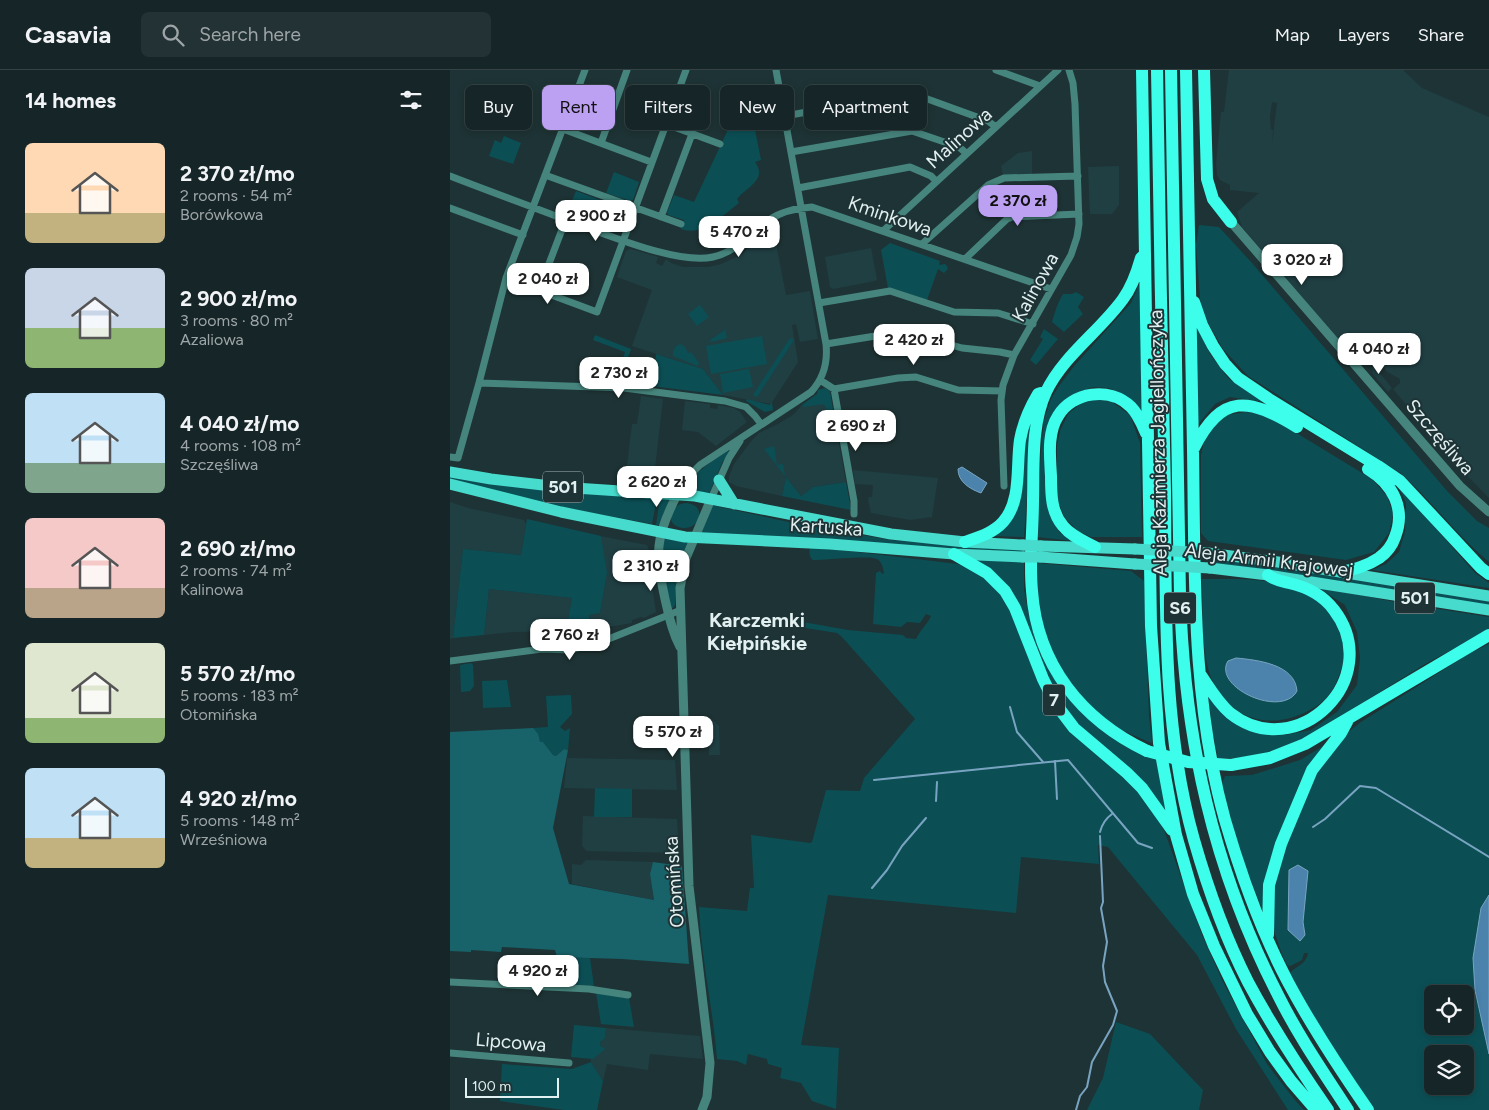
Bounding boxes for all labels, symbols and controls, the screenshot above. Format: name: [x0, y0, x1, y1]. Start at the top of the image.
search box: [141, 12, 491, 57]
text: Casavia: [25, 20, 111, 49]
icon: search: [159, 21, 187, 49]
text: Search here: [199, 23, 301, 46]
text: Map: [1275, 24, 1310, 46]
text: Layers: [1338, 24, 1390, 46]
text: Share: [1418, 24, 1464, 46]
chip: Buy: [465, 85, 532, 130]
chip: Rent: [542, 85, 615, 130]
chip: Filters: [625, 85, 710, 130]
chip: New: [720, 85, 794, 130]
chip: Apartment: [804, 85, 927, 130]
icon: filters: [397, 86, 425, 114]
text: 14 homes: [25, 88, 116, 113]
street label: Malinowa: [922, 103, 996, 173]
text: 2 370 zł/mo: [180, 161, 295, 186]
icon: home: [65, 163, 125, 223]
pin: 2 370 zł: [966, 184, 1070, 227]
text: 2 rooms · 54 m²: [180, 186, 292, 205]
street label: Kminkowa: [845, 191, 935, 241]
text: 2 370 zł: [989, 191, 1047, 210]
pin: 2 900 zł: [544, 200, 648, 242]
text: Borówkowa: [180, 205, 263, 224]
text: 2 900 zł: [566, 206, 626, 225]
pin: 5 470 zł: [687, 216, 791, 258]
text: 5 470 zł: [710, 222, 768, 241]
pin: 3 020 zł: [1250, 244, 1354, 286]
street label: Kalinowa: [1007, 248, 1063, 326]
text: 3 020 zł: [1273, 250, 1331, 269]
pin: 2 040 zł: [496, 262, 600, 305]
text: 2 040 zł: [518, 269, 578, 288]
text: 2 900 zł/mo: [180, 286, 297, 311]
icon: home: [65, 288, 125, 348]
street label: Aleja Kazimierza Jagiellończyka: [1144, 310, 1172, 576]
text: 3 rooms · 80 m²: [180, 311, 293, 330]
pin: 2 420 zł: [862, 324, 966, 366]
text: Azaliowa: [180, 330, 244, 349]
text: 2 420 zł: [885, 330, 943, 349]
pin: 4 040 zł: [1327, 332, 1431, 375]
text: 4 040 zł: [1349, 339, 1409, 358]
pin: 2 730 zł: [567, 356, 671, 399]
text: 2 730 zł: [590, 363, 648, 382]
street label: Szczęśliwa: [1401, 394, 1479, 480]
pin: 2 690 zł: [804, 410, 908, 452]
text: 4 040 zł/mo: [180, 411, 299, 436]
icon: home: [65, 413, 125, 473]
text: 2 690 zł: [827, 416, 885, 435]
text: 4 rooms · 108 m²: [180, 436, 301, 455]
text: Szczęśliwa: [180, 455, 258, 474]
pin: 2 620 zł: [605, 466, 709, 508]
road number: 501: [543, 472, 583, 502]
text: 2 620 zł: [628, 472, 686, 491]
street label: Kartuska: [789, 513, 863, 541]
text: 2 690 zł/mo: [180, 536, 296, 561]
icon: home: [65, 538, 125, 598]
street label: Aleja Armii Krajowej: [1183, 538, 1355, 582]
pin: 2 310 zł: [599, 550, 703, 592]
text: 2 310 zł: [623, 556, 679, 575]
text: 2 rooms · 74 m²: [180, 561, 292, 580]
text: Kalinowa: [180, 580, 244, 599]
road number: 501: [1395, 582, 1435, 614]
road number: S6: [1164, 592, 1196, 624]
district label: Karczemki Kiełpińskie: [707, 608, 807, 655]
pin: 2 760 zł: [518, 618, 622, 661]
text: 2 760 zł: [541, 625, 599, 644]
text: 5 570 zł/mo: [180, 661, 295, 686]
icon: home: [65, 663, 125, 723]
road number: 7: [1043, 684, 1065, 716]
text: 5 rooms · 183 m²: [180, 686, 299, 705]
text: Otomińska: [180, 705, 257, 724]
pin: 5 570 zł: [621, 716, 725, 758]
text: 5 570 zł: [644, 722, 702, 741]
text: 4 920 zł/mo: [180, 786, 297, 811]
icon: home: [65, 788, 125, 848]
text: 5 rooms · 148 m²: [180, 811, 300, 830]
text: Wrześniowa: [180, 830, 267, 849]
street label: Otomińska: [659, 835, 689, 929]
pin: 4 920 zł: [486, 954, 590, 997]
text: 4 920 zł: [509, 961, 567, 980]
map controls: [1424, 985, 1474, 1095]
button: locate: [1424, 985, 1474, 1035]
street label: Lipcowa: [475, 1027, 547, 1057]
button: layers: [1424, 1045, 1474, 1095]
scale bar: [465, 1075, 559, 1098]
text: 100 m: [472, 1078, 511, 1095]

